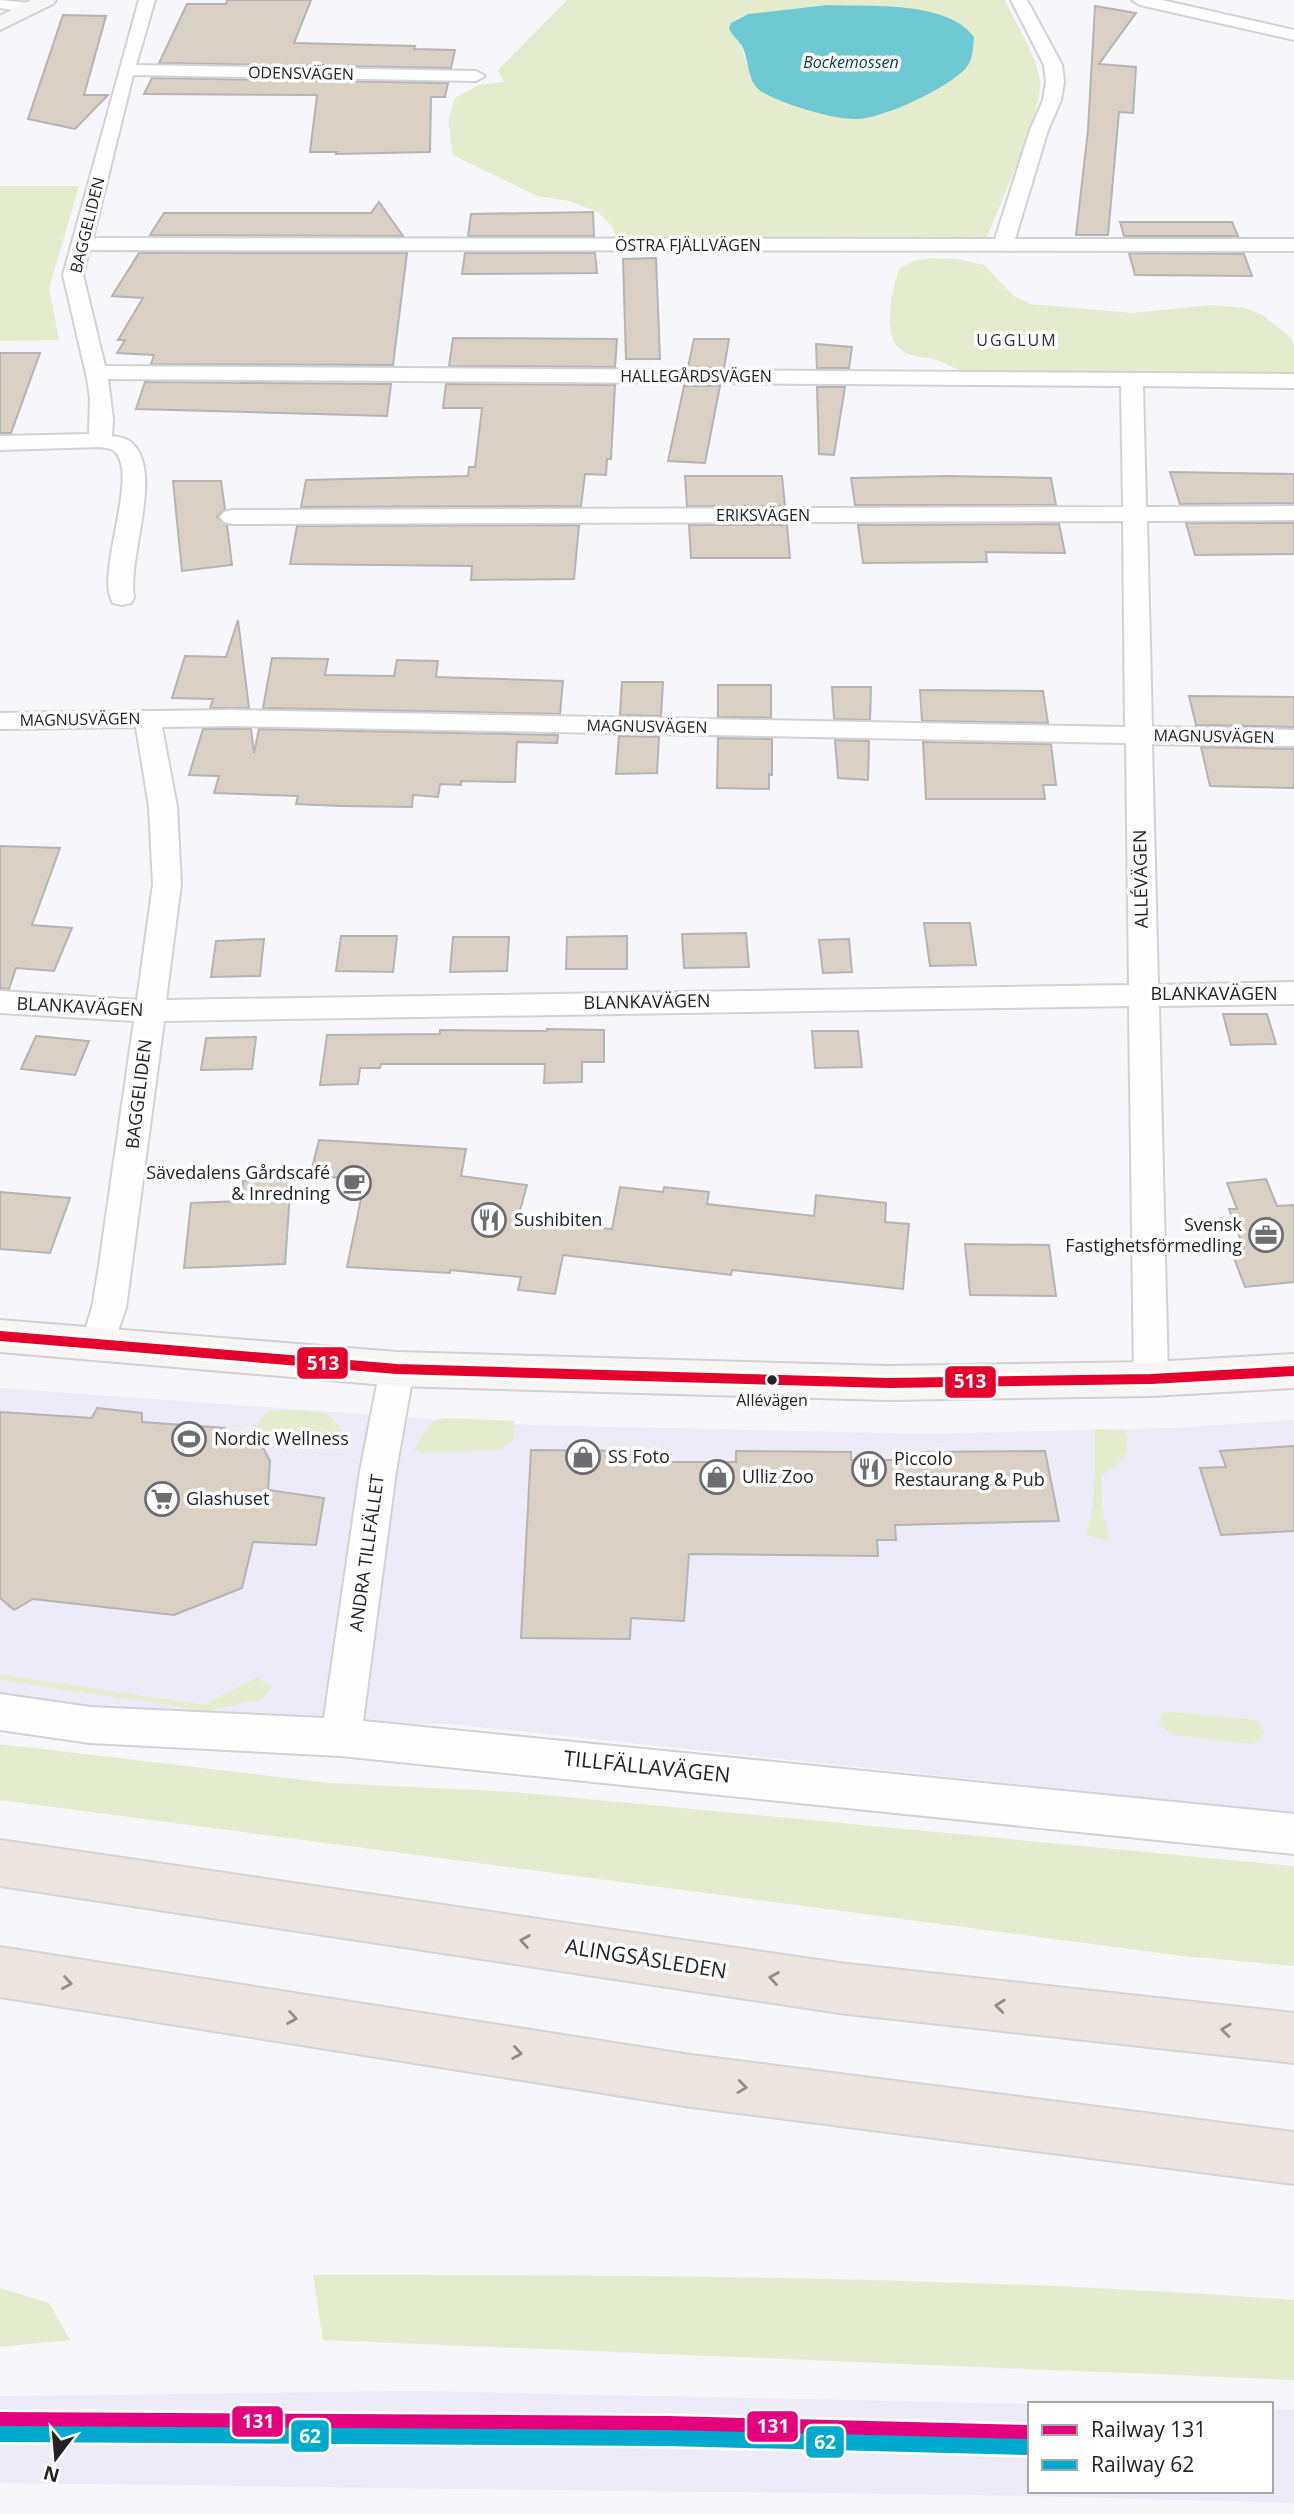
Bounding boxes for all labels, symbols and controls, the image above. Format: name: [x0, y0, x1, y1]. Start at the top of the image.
water label: Bockemossen: [803, 51, 899, 73]
street label: ODENSVÄGEN: [248, 61, 354, 85]
street label: BAGGELIDEN: [64, 175, 110, 275]
street label: ÖSTRA FJÄLLVÄGEN: [615, 234, 761, 256]
district label: UGGLUM: [976, 329, 1058, 351]
street label: HALLEGÅRDSVÄGEN: [620, 365, 772, 387]
street label: ERIKSVÄGEN: [716, 504, 810, 526]
street label: MAGNUSVÄGEN: [19, 707, 141, 731]
street label: MAGNUSVÄGEN: [586, 714, 708, 738]
street label: MAGNUSVÄGEN: [1153, 724, 1275, 748]
street label: ALLÉVÄGEN: [1127, 829, 1153, 929]
street label: BLANKAVÄGEN: [1150, 981, 1278, 1005]
street label: BLANKAVÄGEN: [583, 988, 711, 1014]
street label: BLANKAVÄGEN: [16, 991, 144, 1021]
street label: BAGGELIDEN: [119, 1038, 157, 1150]
place label: Sävedalens Gårdscafé & Inredning: [146, 1160, 330, 1205]
cafe icon: Sävedalens Gårdscafé & Inredning: [335, 1164, 373, 1202]
restaurant icon: Sushibiten: [470, 1201, 508, 1239]
place label: Sushibiten: [514, 1207, 602, 1231]
place label: Svensk Fastighetsförmedling: [1065, 1212, 1243, 1257]
office icon: Svensk Fastighetsförmedling: [1247, 1216, 1285, 1254]
line badge: 513: [296, 1346, 349, 1380]
text: 513: [307, 1350, 339, 1376]
line badge: 513: [944, 1365, 997, 1399]
text: 513: [954, 1368, 986, 1394]
marker: Allévägen: [765, 1373, 779, 1387]
place label: Allévägen: [736, 1389, 808, 1411]
sports icon: Nordic Wellness: [170, 1420, 208, 1458]
place label: Nordic Wellness: [214, 1426, 349, 1450]
shop icon: SS Foto: [564, 1438, 602, 1476]
place label: SS Foto: [608, 1444, 670, 1468]
place label: Piccolo Restaurang & Pub: [894, 1446, 1045, 1491]
restaurant icon: Piccolo Restaurang & Pub: [850, 1450, 888, 1488]
shop icon: Ulliz Zoo: [698, 1458, 736, 1496]
place label: Ulliz Zoo: [742, 1464, 814, 1488]
street label: ANDRA TILLFÄLLET: [343, 1473, 389, 1633]
supermarket icon: Glashuset: [143, 1480, 181, 1518]
place label: Glashuset: [186, 1486, 269, 1510]
street label: TILLFÄLLAVÄGEN: [562, 1743, 732, 1789]
street label: ALINGSÅSLEDEN: [564, 1931, 729, 1985]
one-way arrow: [519, 1934, 531, 1949]
one-way arrow: [768, 1971, 780, 1986]
one-way arrow: [62, 1975, 73, 1990]
one-way arrow: [994, 1998, 1006, 2013]
one-way arrow: [286, 2010, 298, 2025]
one-way arrow: [1220, 2023, 1232, 2038]
one-way arrow: [511, 2045, 523, 2060]
one-way arrow: [736, 2080, 748, 2095]
legend: [1028, 2402, 1273, 2493]
line badge: 131: [231, 2405, 284, 2438]
text: 131: [242, 2408, 274, 2434]
line badge: 131: [746, 2410, 799, 2443]
text: 131: [757, 2413, 789, 2439]
text: Railway 131: [1091, 2415, 1206, 2443]
line badge: 62: [290, 2419, 330, 2453]
north arrow: [21, 2423, 91, 2493]
text: 62: [299, 2423, 321, 2449]
line badge: 62: [805, 2425, 845, 2459]
text: 62: [814, 2429, 836, 2455]
text: Railway 62: [1091, 2450, 1194, 2478]
text: N: [40, 2460, 62, 2489]

